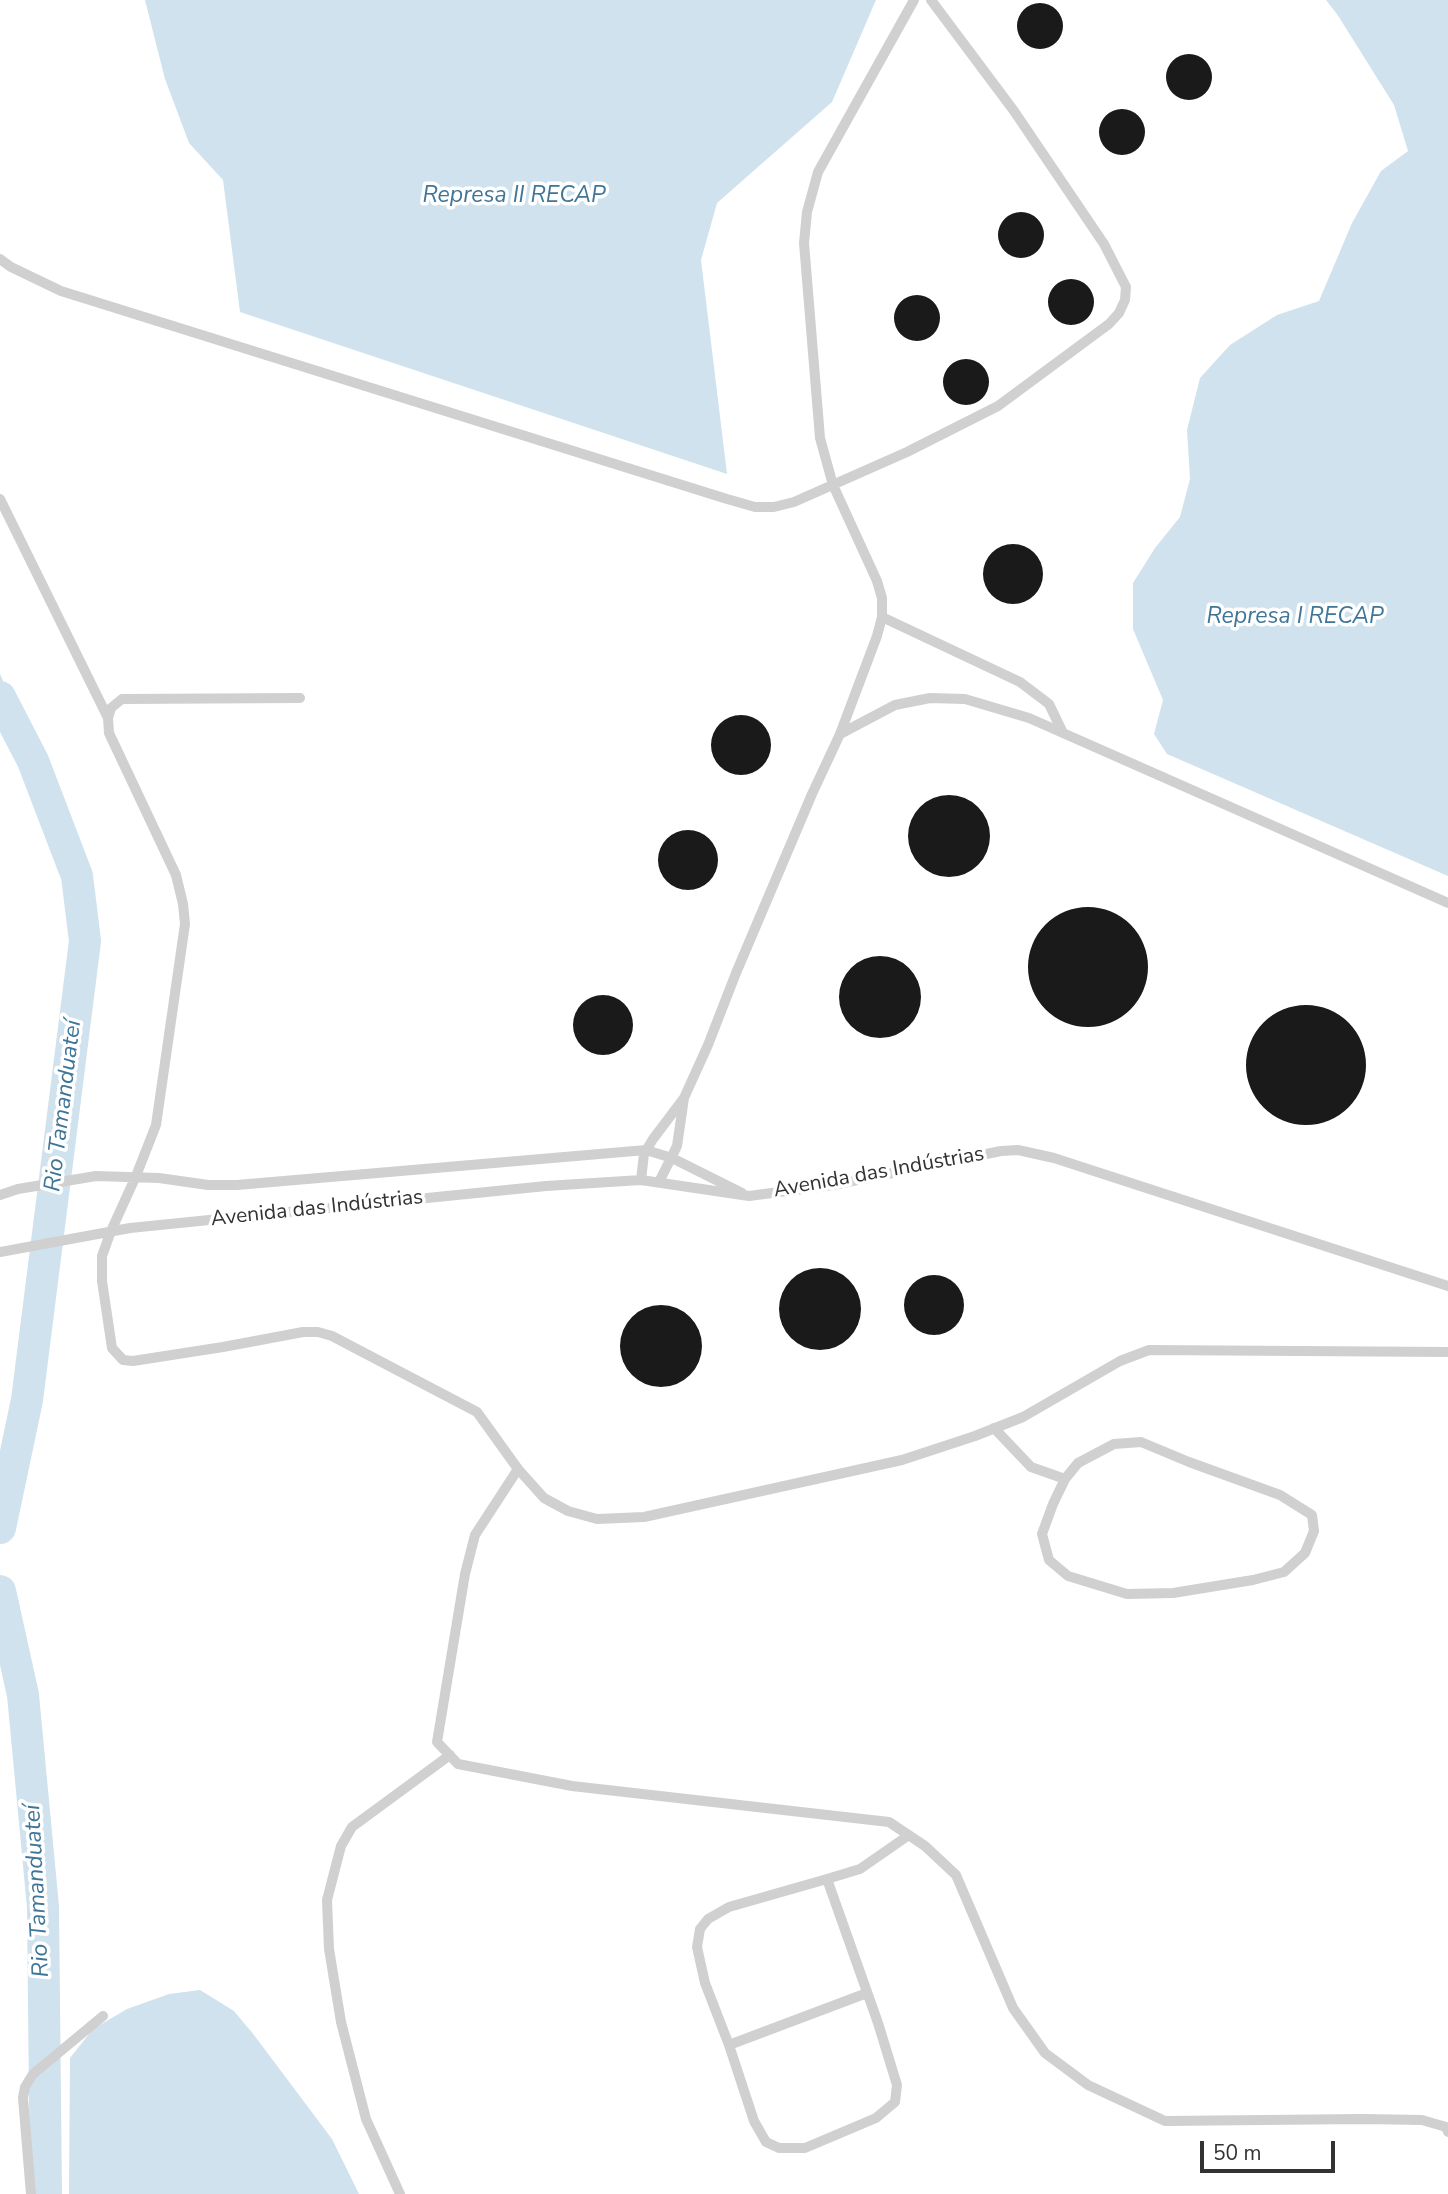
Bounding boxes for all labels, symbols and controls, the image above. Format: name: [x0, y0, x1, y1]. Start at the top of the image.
water label: Represa II RECAP: [422, 182, 606, 210]
water label: Represa I RECAP: [1206, 603, 1384, 631]
water label: Rio Tamanduateí: [40, 1019, 88, 1193]
street label: Avenida das Indústrias: [772, 1142, 986, 1204]
street label: Avenida das Indústrias: [210, 1185, 424, 1233]
water label: Rio Tamanduateí: [20, 1804, 56, 1978]
scale bar: [1203, 2128, 1338, 2172]
text: 50 m: [1213, 2139, 1262, 2167]

